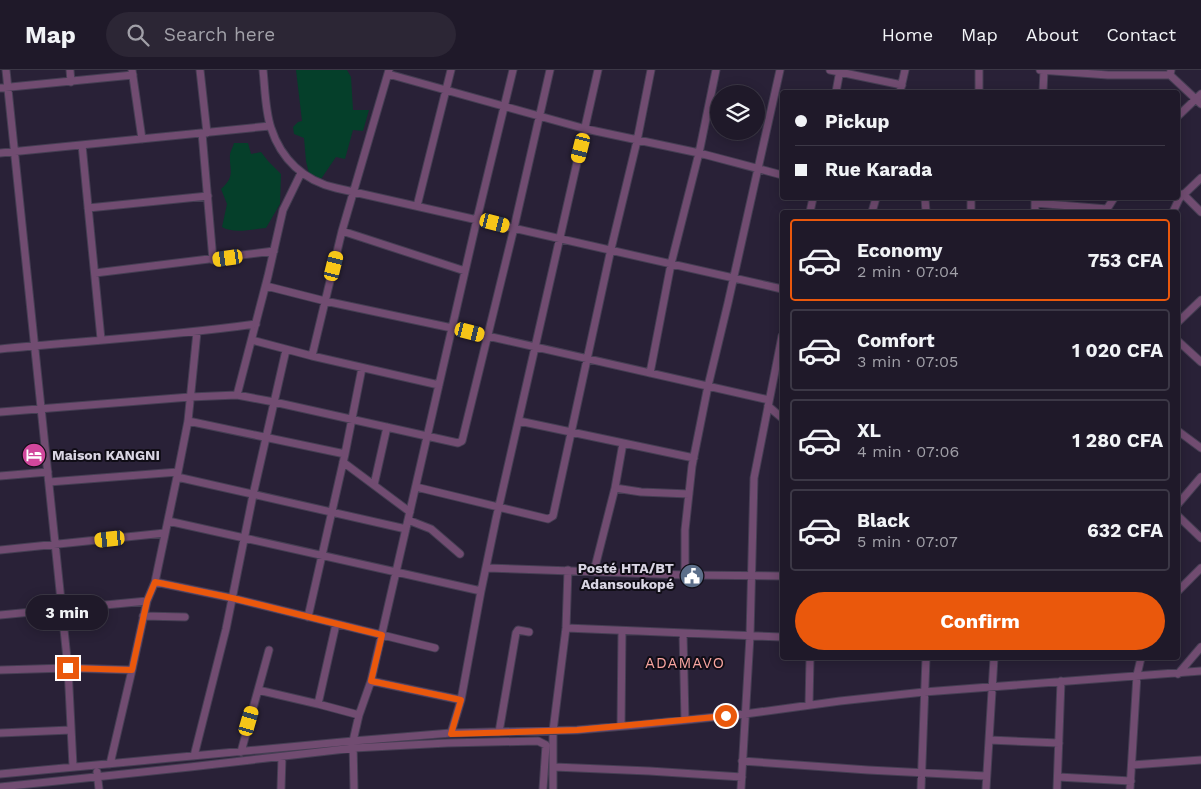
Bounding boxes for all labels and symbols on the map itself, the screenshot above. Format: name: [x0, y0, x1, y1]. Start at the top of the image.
car: [570, 132, 591, 164]
car: [478, 212, 511, 234]
car: [212, 248, 243, 268]
car: [323, 250, 344, 282]
car: [453, 321, 486, 343]
hotel icon: Maison KANGNI: [21, 442, 47, 468]
place label: Maison KANGNI: [52, 447, 160, 463]
car: [94, 530, 125, 548]
place label: Posté HTA/BT Adansoukopé: [578, 560, 674, 592]
public building icon: Posté HTA/BT Adansoukopé: [679, 563, 705, 589]
callout: 3 min: [27, 596, 109, 630]
district label: ADAMAVO: [645, 654, 725, 672]
route end: [57, 657, 79, 679]
car: [237, 705, 260, 737]
route start: [715, 705, 737, 727]

